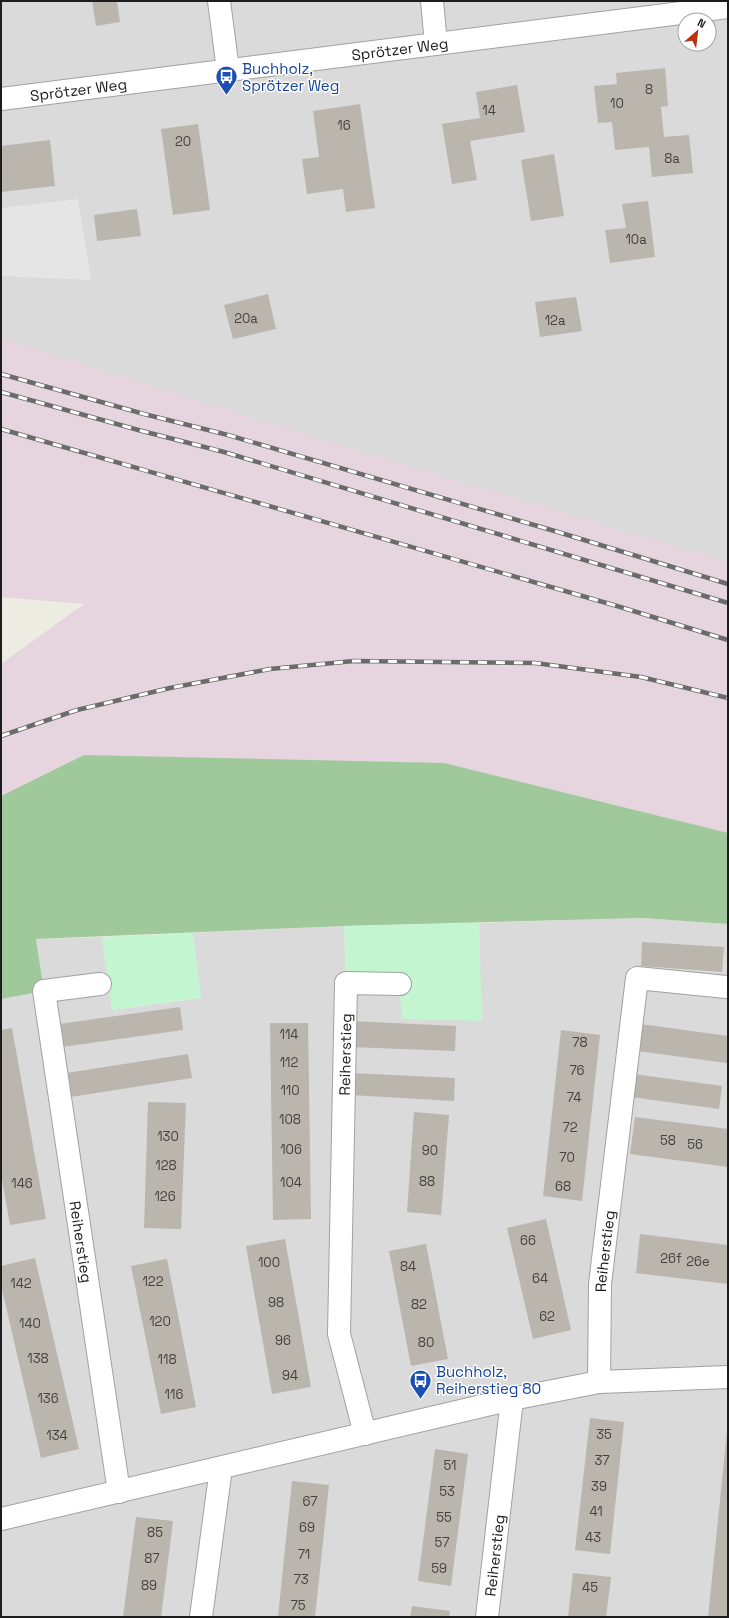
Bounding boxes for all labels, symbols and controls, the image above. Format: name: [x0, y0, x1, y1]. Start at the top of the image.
north arrow: [677, 12, 717, 52]
text: N: [695, 15, 708, 31]
street label: Sprötzer Weg: [350, 33, 449, 64]
place label: Buchholz, Sprötzer Weg: [242, 59, 339, 95]
bus stop icon: Buchholz, Sprötzer Weg: [213, 64, 239, 97]
street label: Sprötzer Weg: [29, 74, 128, 105]
house number: 8: [645, 81, 653, 98]
house number: 10: [610, 95, 624, 112]
house number: 14: [482, 102, 496, 119]
house number: 16: [337, 117, 351, 134]
house number: 20: [175, 133, 191, 150]
house number: 8a: [664, 150, 680, 167]
house number: 10a: [625, 231, 647, 248]
house number: 20a: [234, 310, 258, 327]
house number: 12a: [545, 312, 566, 329]
street label: Reiherstieg: [334, 1013, 355, 1096]
house number: 114: [280, 1026, 299, 1043]
house number: 78: [572, 1034, 588, 1051]
house number: 112: [280, 1054, 299, 1071]
house number: 76: [569, 1062, 585, 1079]
house number: 110: [280, 1082, 300, 1099]
house number: 74: [567, 1089, 581, 1106]
house number: 108: [279, 1111, 301, 1128]
house number: 72: [562, 1119, 578, 1136]
house number: 130: [157, 1128, 179, 1145]
house number: 58: [660, 1132, 676, 1149]
house number: 56: [687, 1136, 703, 1153]
house number: 106: [280, 1141, 302, 1158]
house number: 90: [422, 1142, 438, 1159]
house number: 70: [559, 1149, 575, 1166]
house number: 128: [155, 1157, 177, 1174]
house number: 88: [419, 1173, 435, 1190]
house number: 104: [280, 1174, 302, 1191]
house number: 146: [11, 1175, 33, 1192]
house number: 68: [555, 1178, 571, 1195]
house number: 126: [154, 1188, 176, 1205]
street label: Reiherstieg: [66, 1200, 97, 1284]
street label: Reiherstieg: [590, 1209, 618, 1292]
house number: 66: [520, 1232, 536, 1249]
house number: 26f: [660, 1250, 682, 1267]
house number: 26e: [686, 1253, 710, 1270]
house number: 100: [258, 1254, 280, 1271]
house number: 84: [400, 1258, 416, 1275]
house number: 64: [532, 1270, 548, 1287]
house number: 122: [142, 1273, 164, 1290]
house number: 142: [10, 1275, 32, 1292]
house number: 98: [268, 1294, 284, 1311]
house number: 82: [411, 1296, 427, 1313]
house number: 62: [539, 1308, 555, 1325]
house number: 120: [149, 1313, 171, 1330]
house number: 140: [19, 1315, 41, 1332]
house number: 96: [275, 1332, 291, 1349]
house number: 80: [418, 1334, 434, 1351]
house number: 138: [27, 1350, 49, 1367]
house number: 118: [158, 1351, 176, 1368]
place label: Buchholz, Reiherstieg 80: [436, 1362, 541, 1398]
house number: 94: [282, 1367, 298, 1384]
bus stop icon: Buchholz, Reiherstieg 80: [407, 1367, 433, 1400]
house number: 116: [165, 1386, 183, 1403]
house number: 136: [37, 1390, 59, 1407]
house number: 35: [596, 1426, 612, 1443]
house number: 134: [46, 1427, 68, 1444]
house number: 37: [594, 1452, 610, 1469]
house number: 51: [443, 1457, 457, 1474]
house number: 39: [591, 1478, 607, 1495]
house number: 53: [439, 1483, 455, 1500]
house number: 67: [302, 1493, 318, 1510]
house number: 41: [589, 1503, 603, 1520]
house number: 55: [436, 1509, 452, 1526]
street label: Reiherstieg: [480, 1513, 508, 1597]
house number: 69: [299, 1519, 315, 1536]
house number: 85: [147, 1524, 163, 1541]
house number: 43: [585, 1529, 601, 1546]
house number: 57: [435, 1534, 449, 1551]
house number: 71: [298, 1546, 310, 1563]
house number: 87: [144, 1550, 160, 1567]
house number: 59: [431, 1560, 447, 1577]
house number: 73: [293, 1571, 309, 1588]
house number: 89: [141, 1577, 157, 1594]
house number: 45: [582, 1579, 598, 1596]
house number: 75: [290, 1597, 306, 1614]

